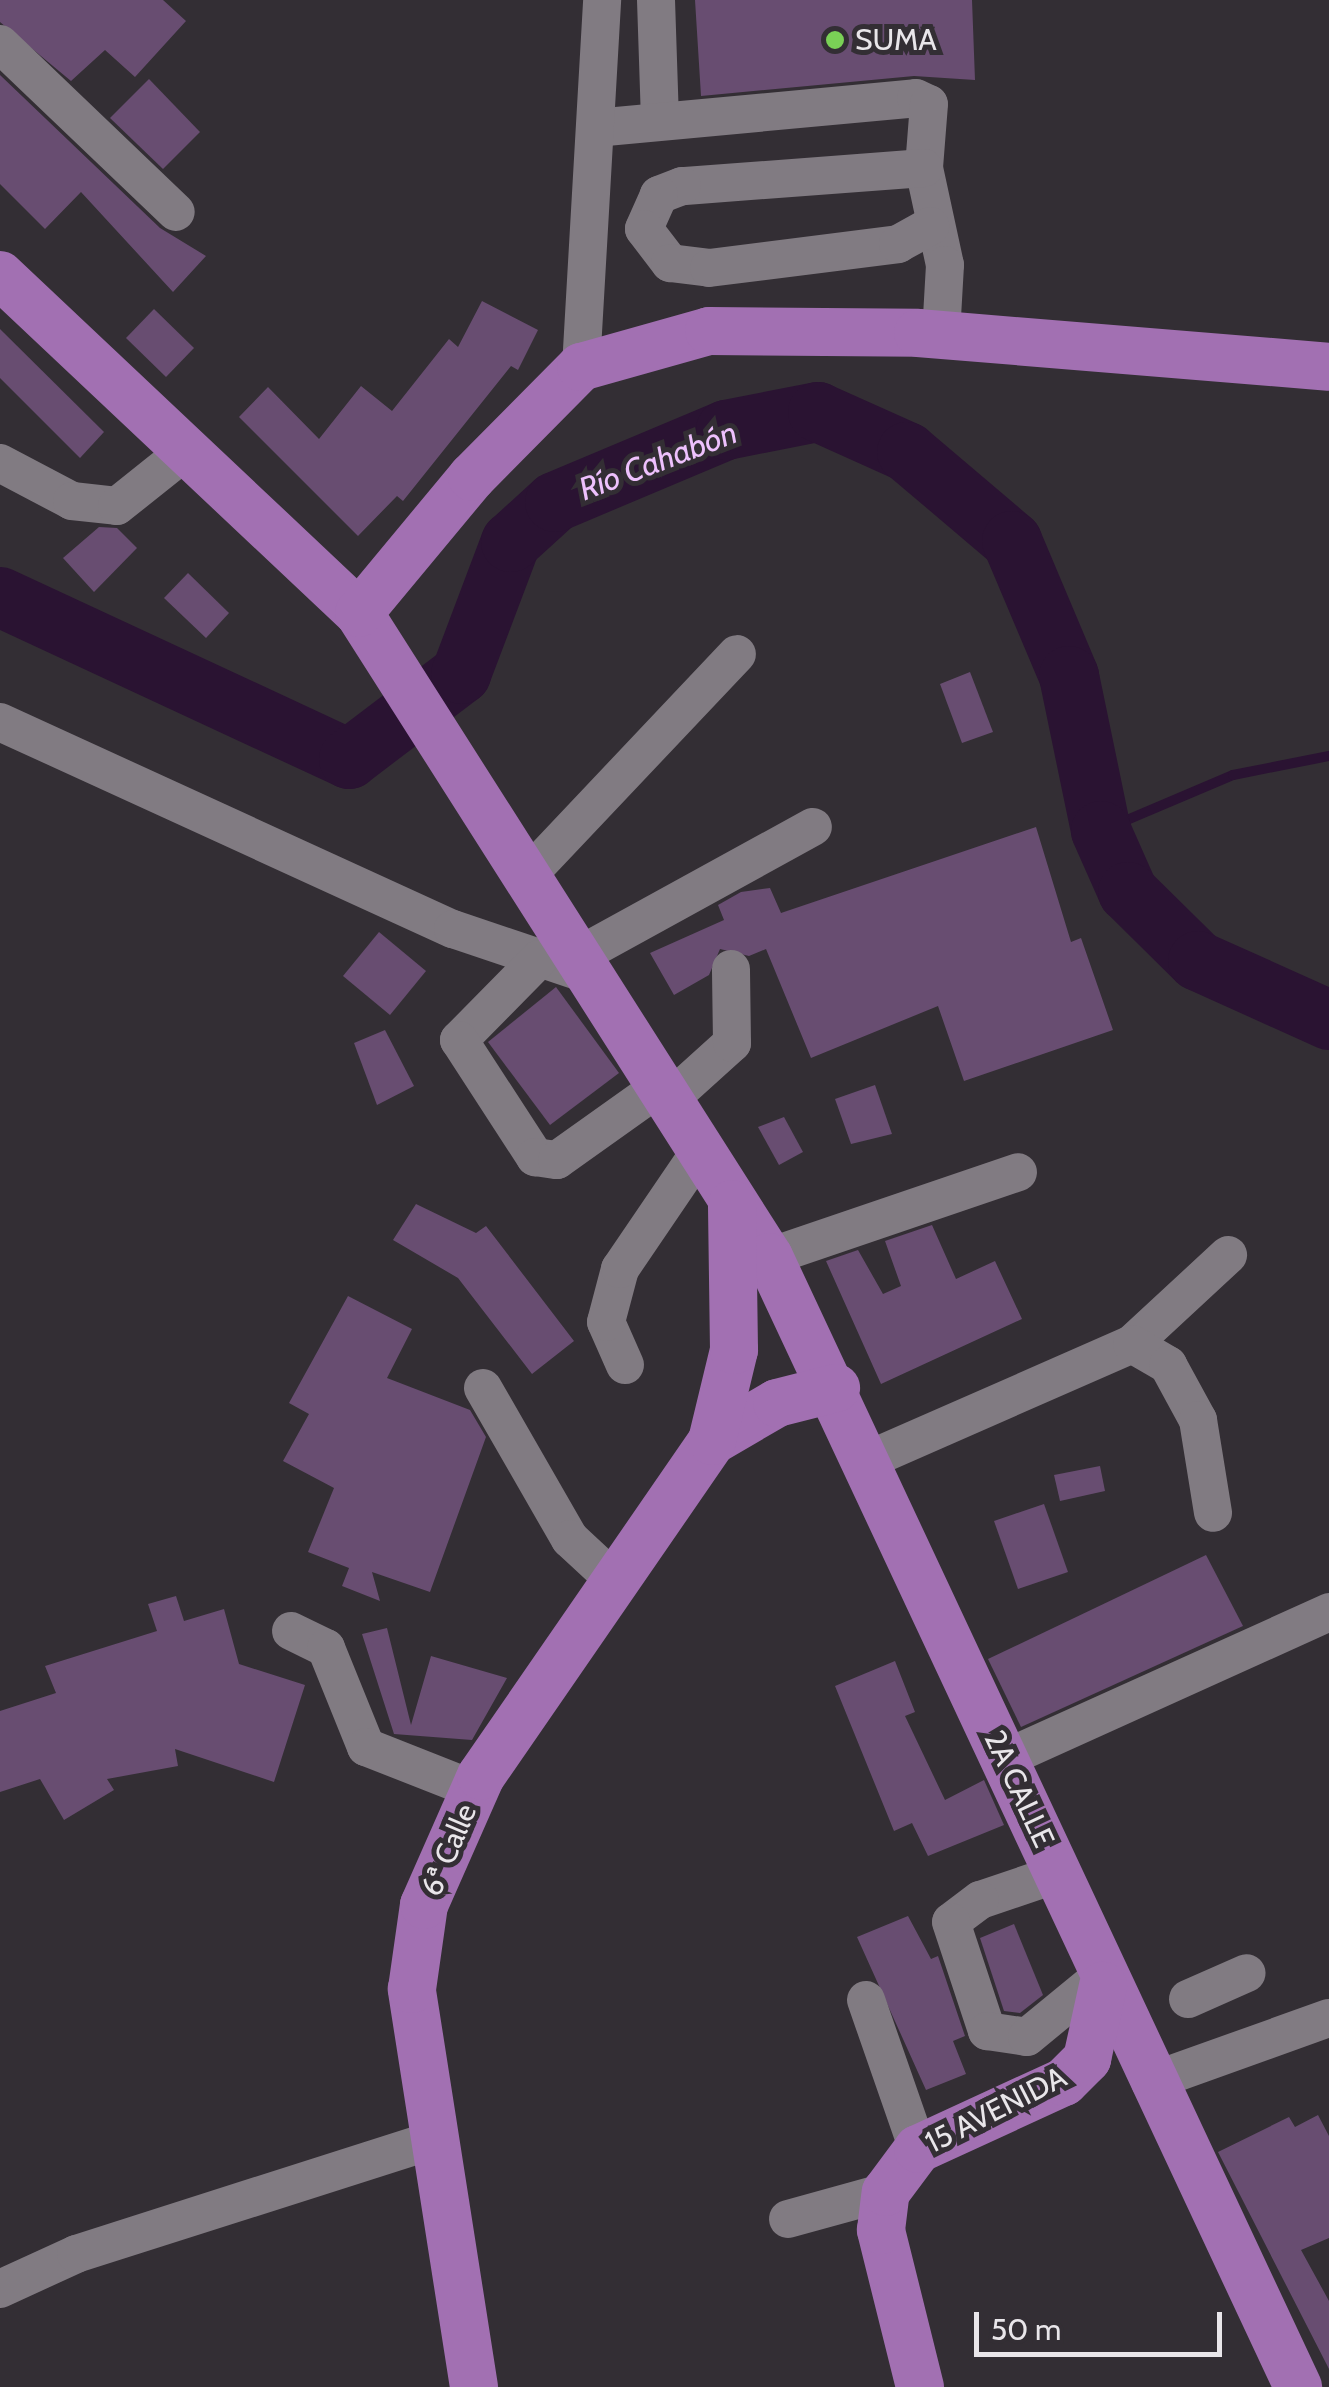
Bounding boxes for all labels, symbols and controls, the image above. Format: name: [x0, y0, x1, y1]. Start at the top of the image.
place label: SUMA: [855, 22, 937, 58]
marker: SUMA: [824, 29, 846, 51]
water label: Río Cahabón: [574, 413, 742, 509]
street label: 2A CALLE: [976, 1725, 1062, 1853]
street label: 6ª Calle: [414, 1799, 484, 1901]
street label: 15 AVENIDA: [919, 2059, 1073, 2161]
scale bar: [979, 2292, 1226, 2354]
text: 50 m: [991, 2311, 1061, 2348]

